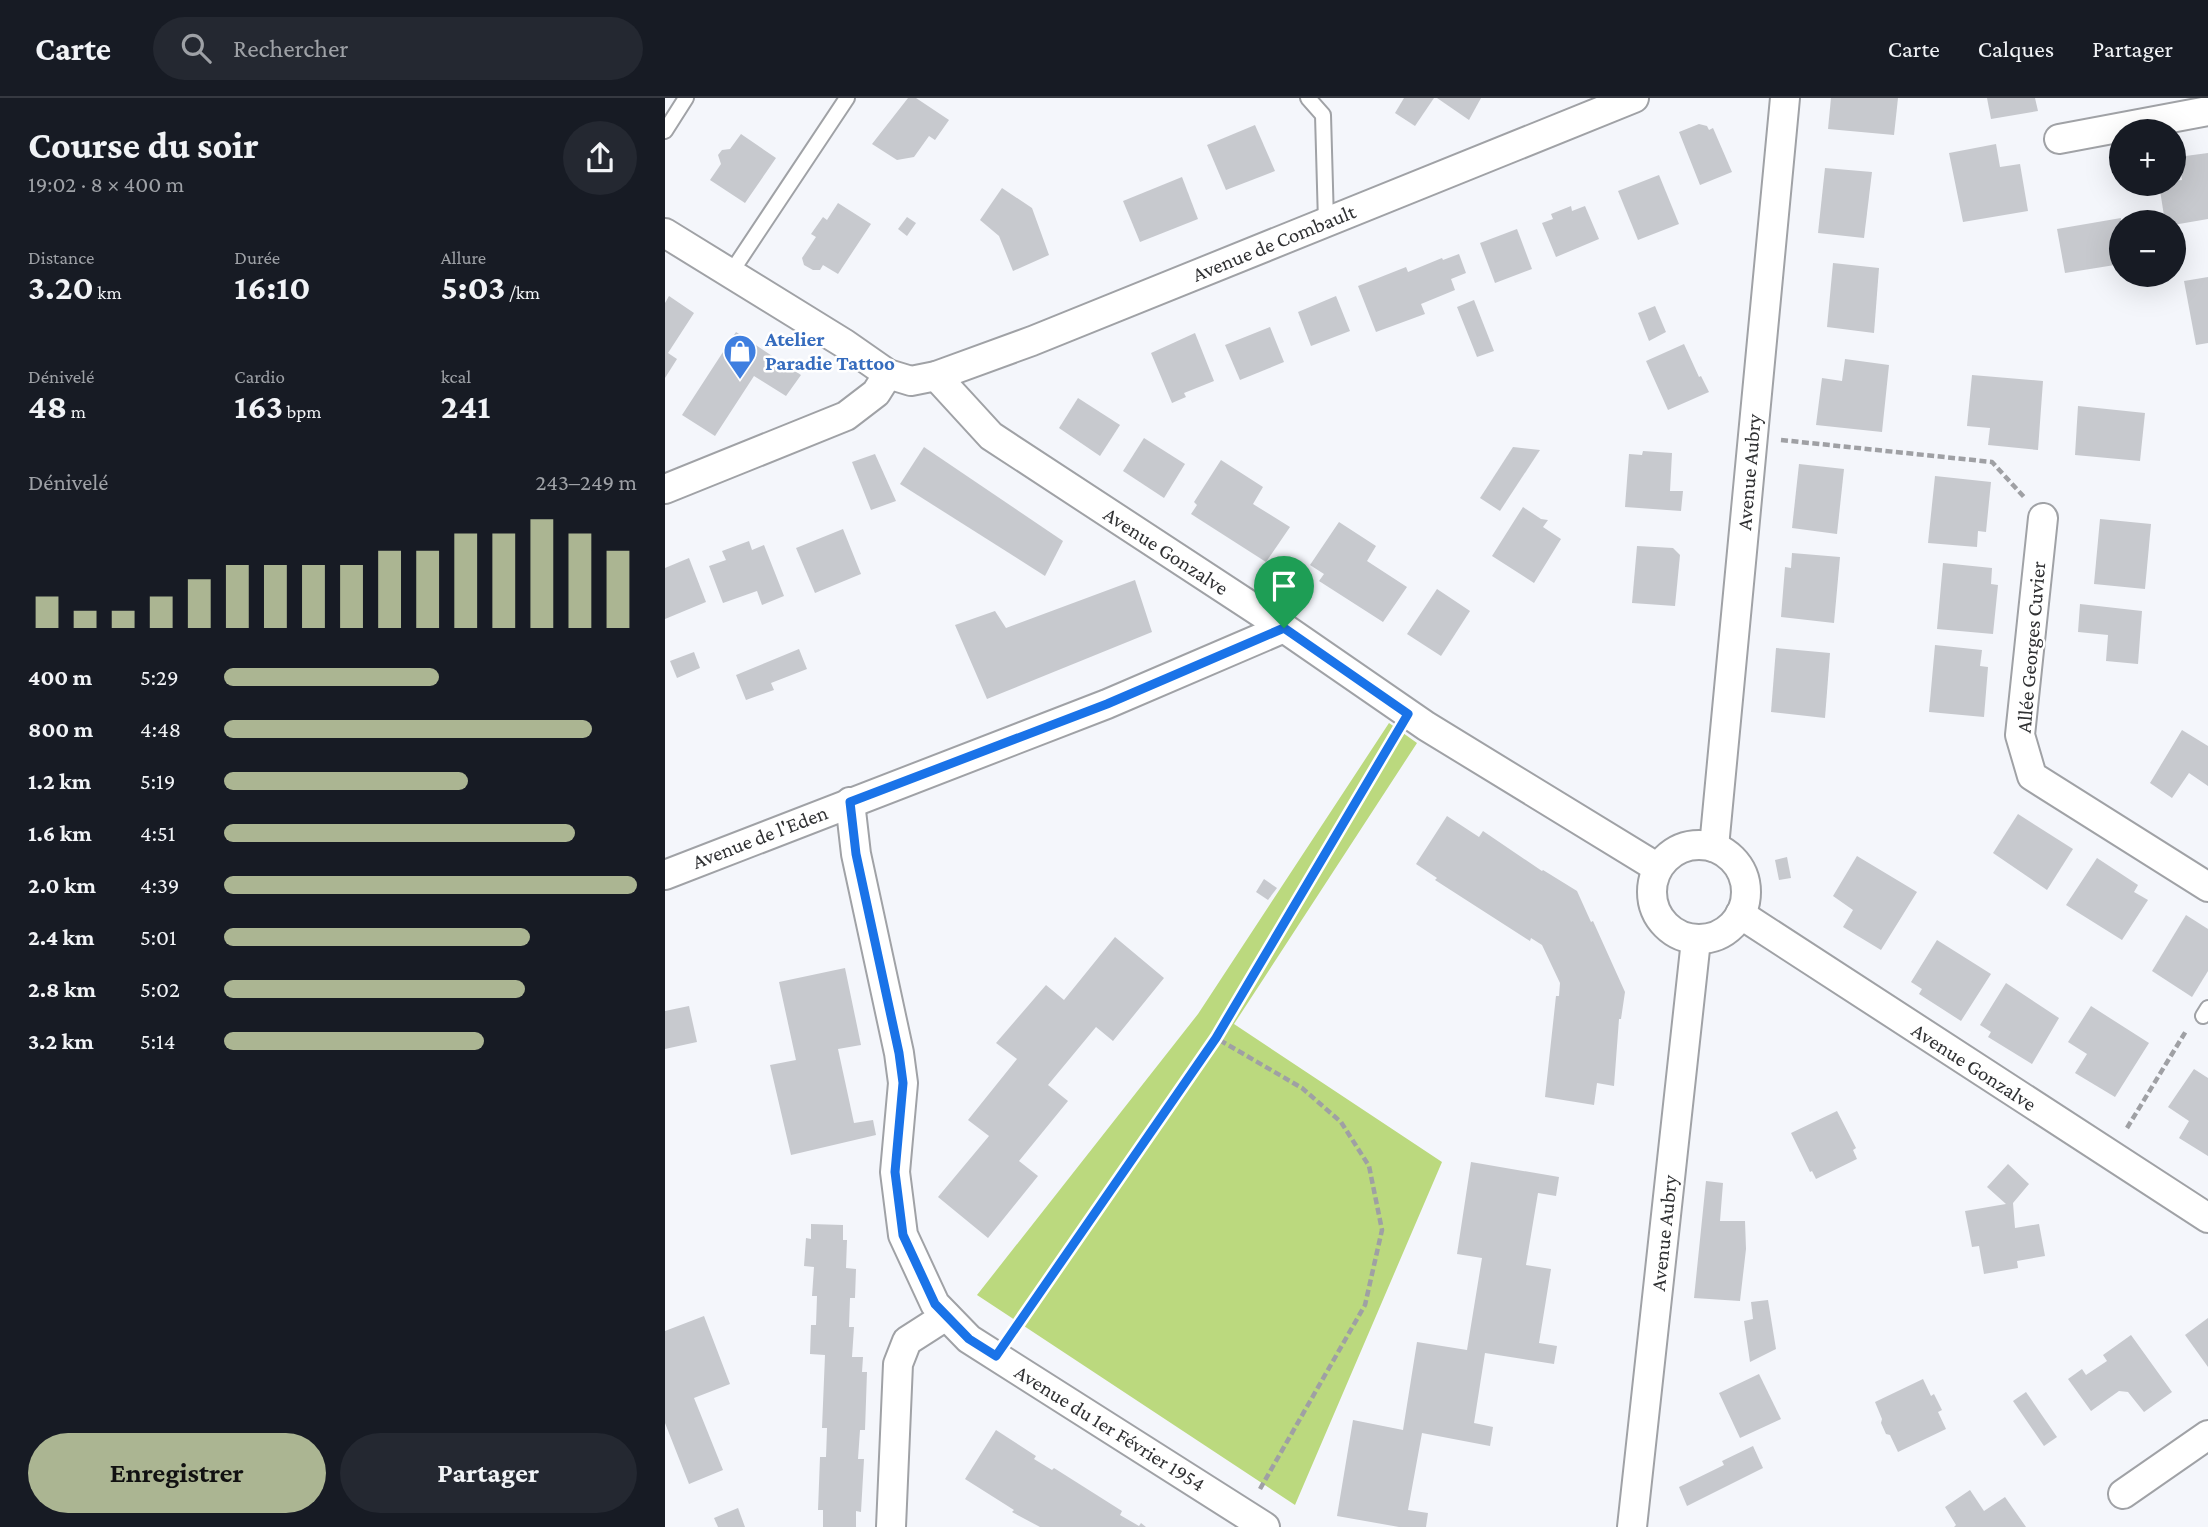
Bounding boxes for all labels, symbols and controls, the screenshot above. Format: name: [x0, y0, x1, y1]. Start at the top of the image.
search box: [153, 17, 643, 80]
icon: search: [177, 29, 215, 67]
text: Carte: [35, 30, 111, 67]
text: Rechercher: [233, 34, 349, 63]
text: Carte: [1888, 35, 1940, 62]
text: Calques: [1978, 35, 2054, 62]
text: Partager: [2092, 35, 2173, 62]
map controls: [2109, 119, 2186, 287]
button: +: [2109, 119, 2186, 196]
button: share: [563, 121, 637, 195]
text: Course du soir: [28, 124, 259, 166]
text: 19:02 · 8 × 400 m: [28, 171, 184, 197]
street label: Avenue de Combault: [1189, 199, 1360, 287]
button: −: [2109, 210, 2186, 287]
text: Distance: [28, 247, 94, 268]
text: Durée: [234, 247, 280, 268]
text: Allure: [441, 247, 486, 268]
text: 3.20: [28, 268, 94, 307]
text: 16:10: [234, 268, 311, 307]
text: 5:03: [441, 268, 505, 307]
text: km: [94, 282, 122, 303]
text: /km: [505, 282, 540, 303]
place label: Atelier Paradie Tattoo: [764, 327, 895, 375]
shop icon: Atelier Paradie Tattoo: [721, 332, 759, 381]
text: Dénivelé: [28, 366, 94, 387]
text: Cardio: [234, 366, 285, 387]
text: kcal: [441, 366, 471, 387]
text: 48: [28, 387, 67, 426]
text: 163: [234, 387, 283, 426]
text: 241: [441, 387, 490, 426]
text: m: [67, 401, 86, 422]
text: bpm: [283, 401, 322, 422]
street label: Avenue Aubry: [1732, 413, 1766, 531]
text: Dénivelé: [28, 469, 108, 495]
text: 243–249 m: [535, 469, 637, 495]
street label: Avenue Gonzalve: [1099, 502, 1233, 600]
pin: [1254, 556, 1314, 628]
street label: Allée Georges Cuvier: [2012, 560, 2051, 734]
icon: arrive: [1265, 567, 1303, 605]
text: 400 m: [28, 664, 92, 690]
text: 5:29: [140, 664, 179, 690]
text: 800 m: [28, 716, 93, 742]
text: 4:48: [140, 716, 181, 742]
text: 1.2 km: [28, 768, 91, 794]
text: 5:19: [140, 768, 175, 794]
street label: Avenue de l'Eden: [689, 800, 831, 874]
text: 1.6 km: [28, 820, 92, 846]
text: 4:51: [140, 820, 175, 846]
text: 2.0 km: [28, 872, 96, 898]
text: 4:39: [140, 872, 180, 898]
text: 2.4 km: [28, 924, 95, 950]
text: 5:01: [140, 924, 177, 950]
text: 2.8 km: [28, 976, 96, 1002]
text: 5:02: [140, 976, 180, 1002]
street label: Avenue Gonzalve: [1907, 1018, 2041, 1116]
text: 3.2 km: [28, 1028, 94, 1054]
text: 5:14: [140, 1028, 176, 1054]
street label: Avenue Aubry: [1646, 1173, 1682, 1292]
street label: Avenue du 1er Février 1954: [1010, 1360, 1210, 1496]
button: Enregistrer: [28, 1433, 326, 1513]
button: Partager: [340, 1433, 637, 1513]

